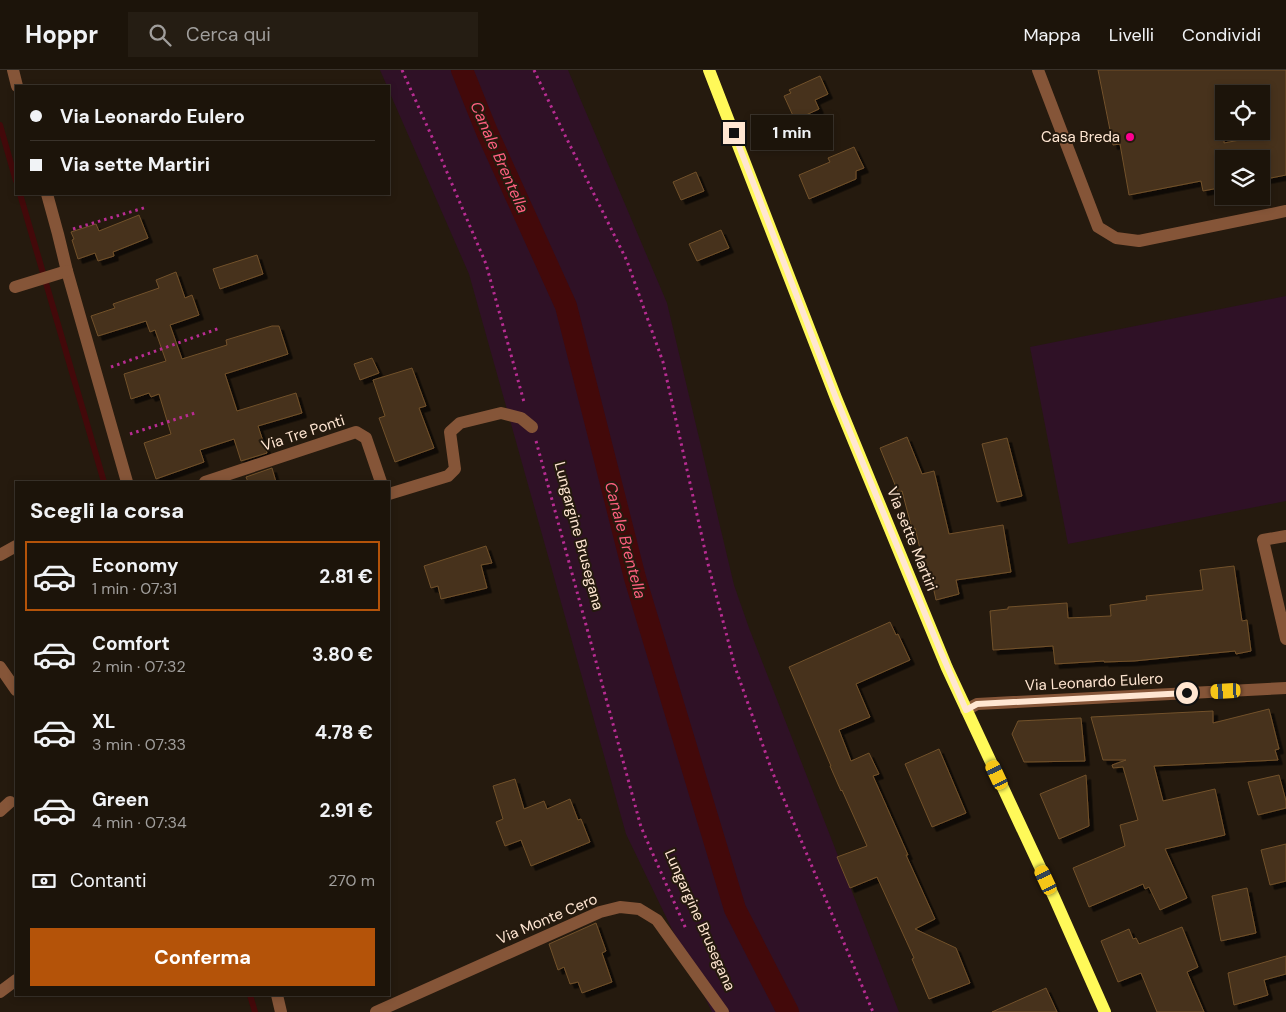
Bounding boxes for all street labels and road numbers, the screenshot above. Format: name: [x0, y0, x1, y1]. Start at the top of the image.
street label: Via Tre Ponti: [259, 410, 347, 456]
street label: Lungargine Brusegana: [550, 460, 608, 612]
street label: Via sette Martiri: [882, 484, 942, 594]
street label: Via Leonardo Eulero: [1024, 668, 1164, 696]
street label: Lungargine Brusegana: [660, 846, 740, 994]
street label: Via Monte Cero: [494, 889, 600, 949]

